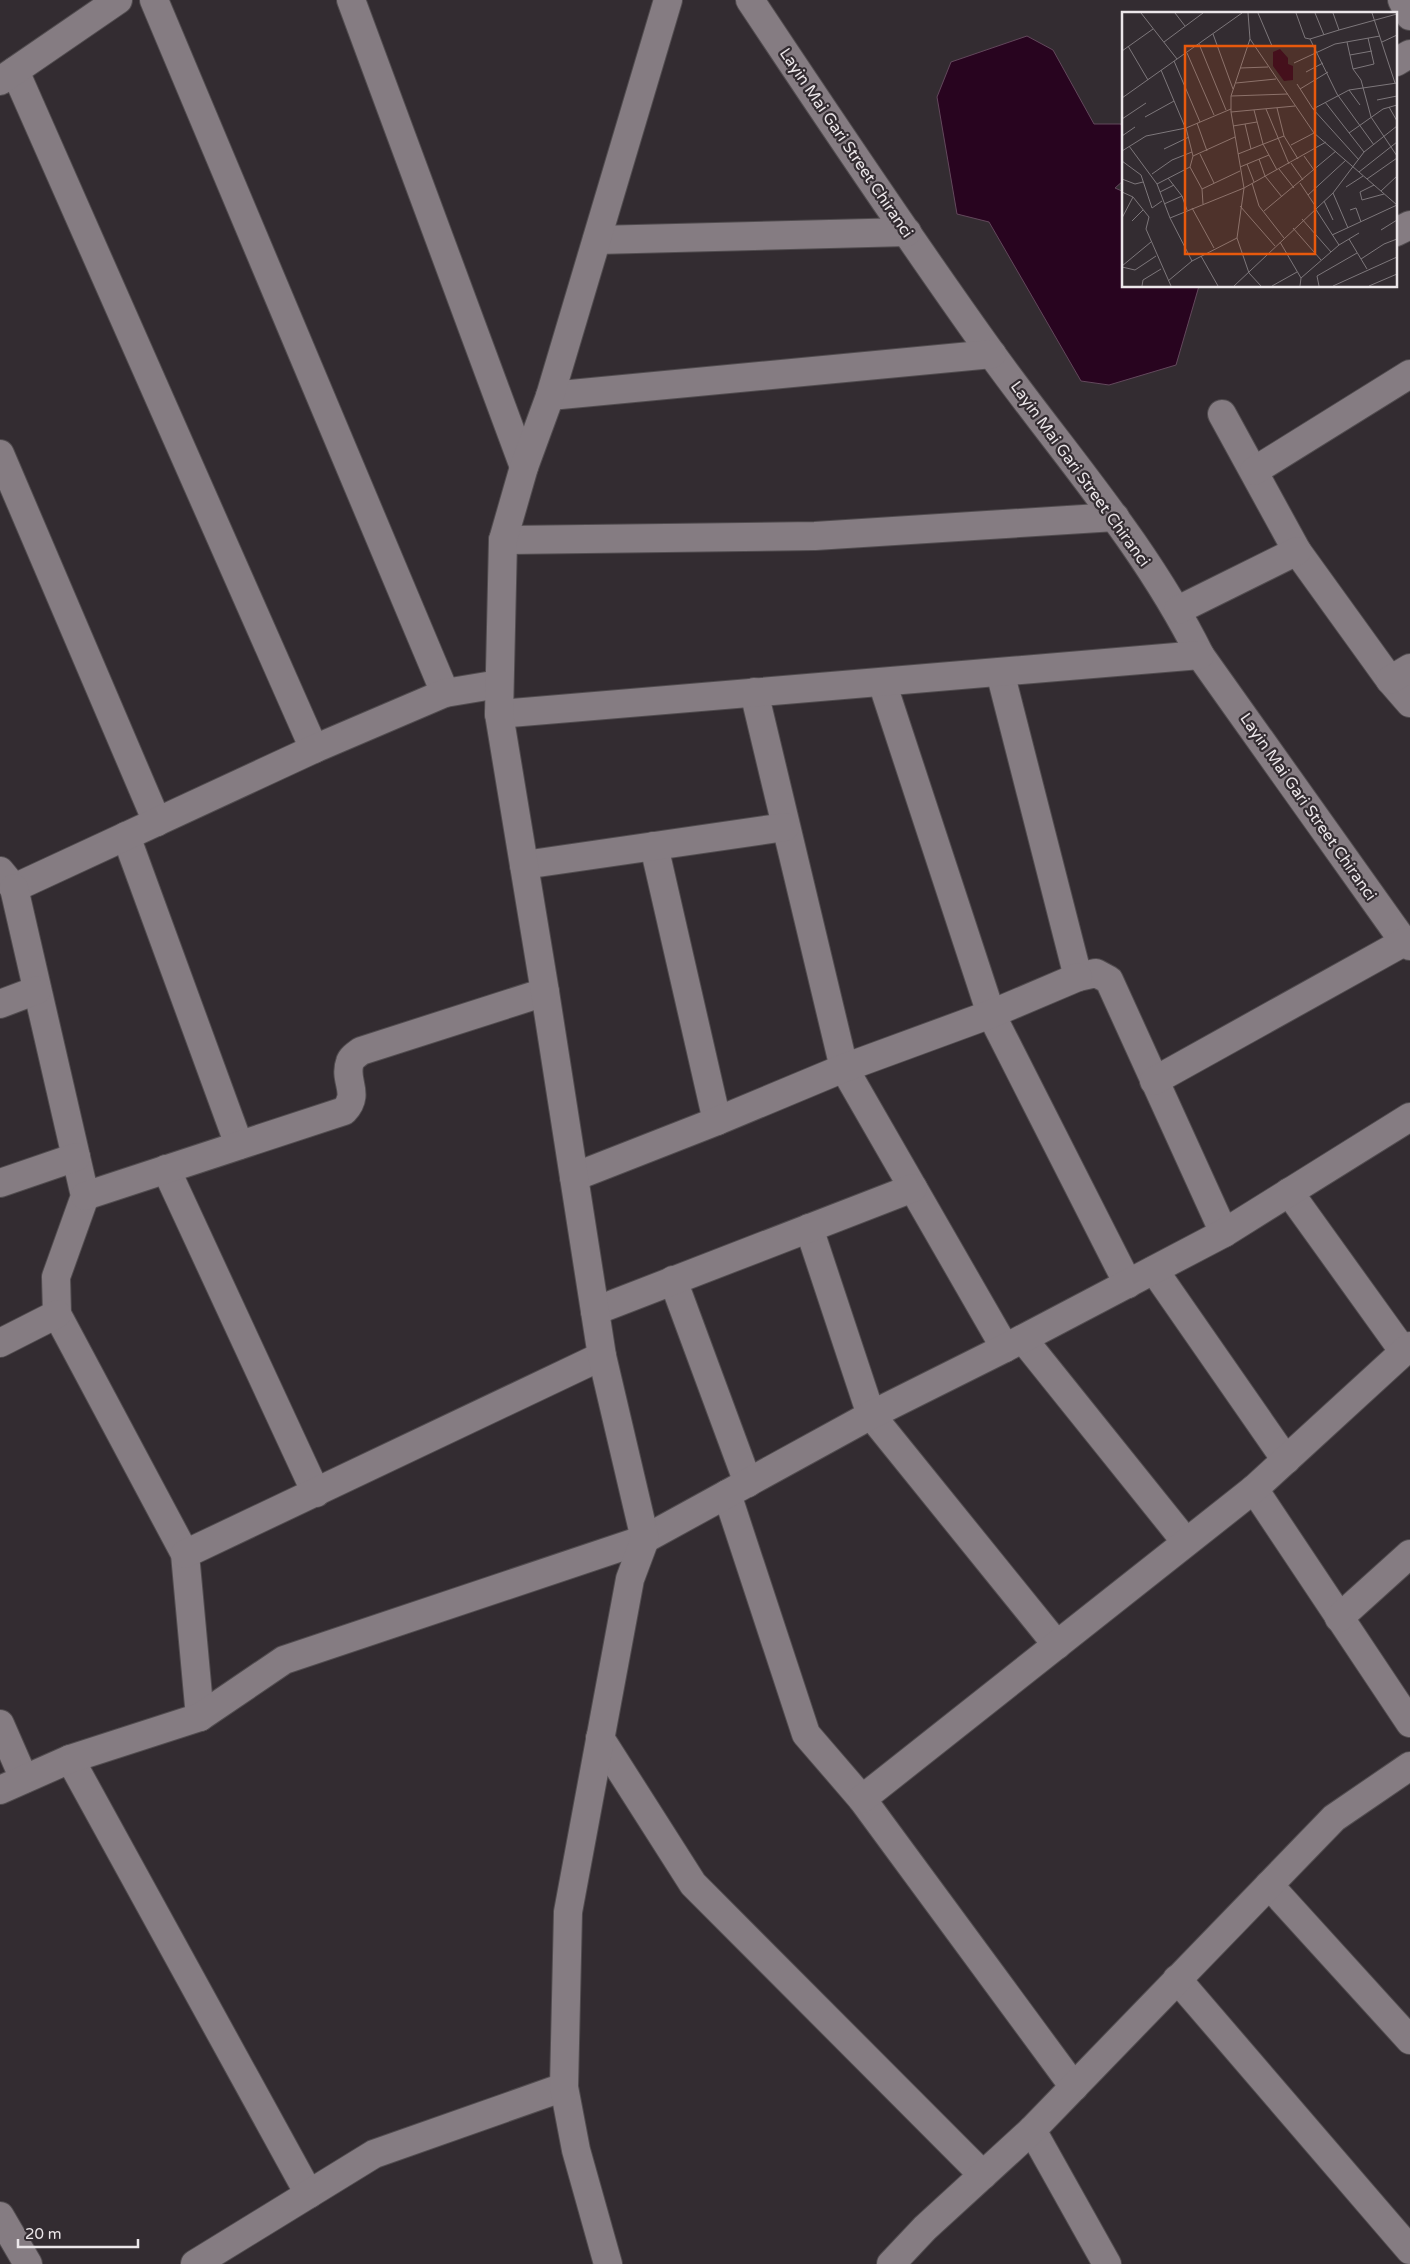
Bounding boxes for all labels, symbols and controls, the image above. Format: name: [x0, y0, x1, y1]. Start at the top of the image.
inset map: [1122, 12, 1398, 288]
street label: Layin Mai Gari Street Chiranci: [775, 44, 917, 242]
street label: Layin Mai Gari Street Chiranci: [1006, 377, 1154, 571]
street label: Layin Mai Gari Street Chiranci: [1235, 709, 1381, 905]
scale bar: [18, 2216, 138, 2248]
text: 20 m: [25, 2225, 62, 2243]

